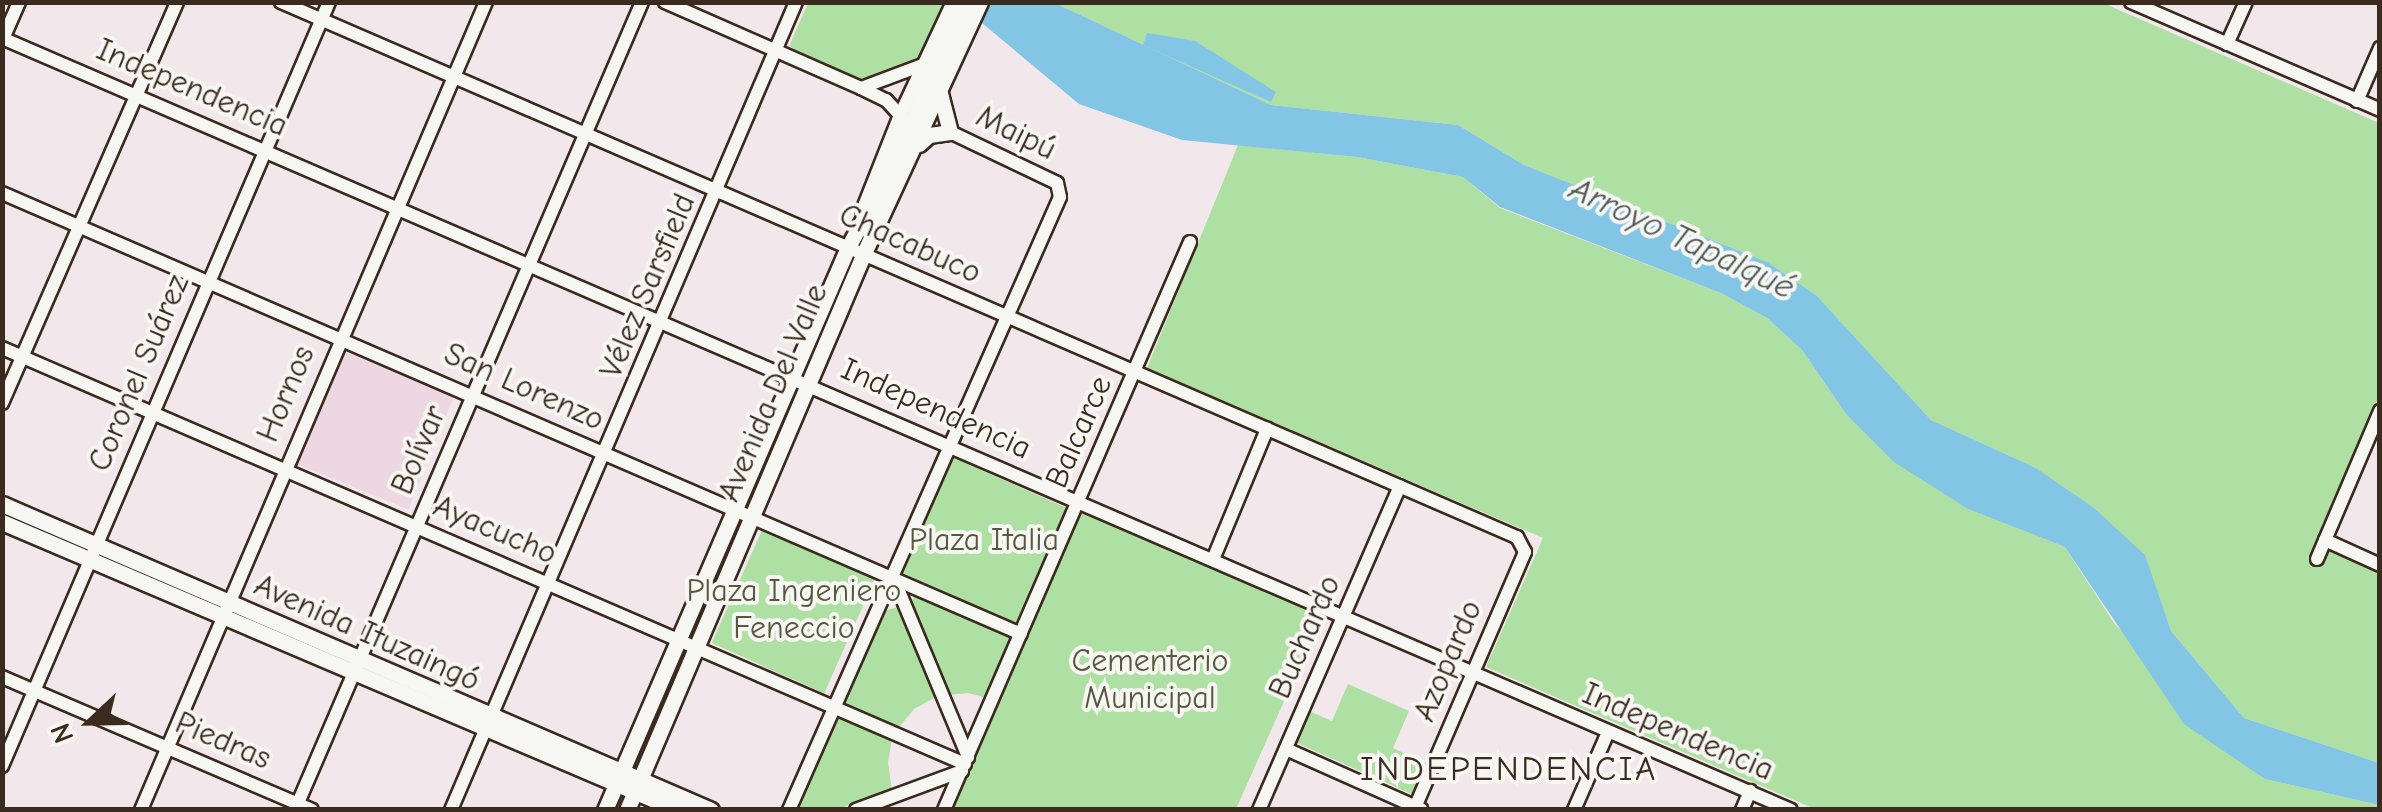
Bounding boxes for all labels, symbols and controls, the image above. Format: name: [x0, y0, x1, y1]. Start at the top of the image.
street label: Independencia: [91, 31, 293, 145]
street label: Maipú: [970, 97, 1062, 169]
water label: Arroyo Tapalqué: [1563, 168, 1801, 308]
street label: Vélez Sarsfield: [592, 188, 704, 384]
street label: Chacabuco: [833, 196, 987, 292]
street label: Coronel Suárez: [80, 269, 198, 477]
street label: Avenida Del Valle: [710, 279, 836, 507]
street label: San Lorenzo: [438, 335, 610, 439]
street label: Hornos: [249, 340, 323, 448]
street label: Independencia: [835, 350, 1037, 468]
street label: Balcarce: [1037, 370, 1121, 494]
street label: Bolívar: [383, 400, 455, 500]
street label: Ayacucho: [428, 487, 562, 573]
park label: Plaza Italia: [909, 521, 1059, 559]
street label: Avenida Ituzaingó: [248, 566, 486, 700]
street label: Buchardo: [1261, 569, 1349, 705]
park label: Plaza Ingeniero Feneccio: [686, 573, 902, 648]
street label: Azopardo: [1405, 595, 1491, 727]
park label: Cementerio Municipal: [1071, 643, 1229, 718]
north arrow: [40, 672, 140, 772]
street label: Independencia: [1577, 675, 1779, 789]
street label: Piedras: [169, 704, 277, 778]
text: N: [44, 719, 80, 748]
district label: INDEPENDENCIA: [1360, 748, 1658, 790]

